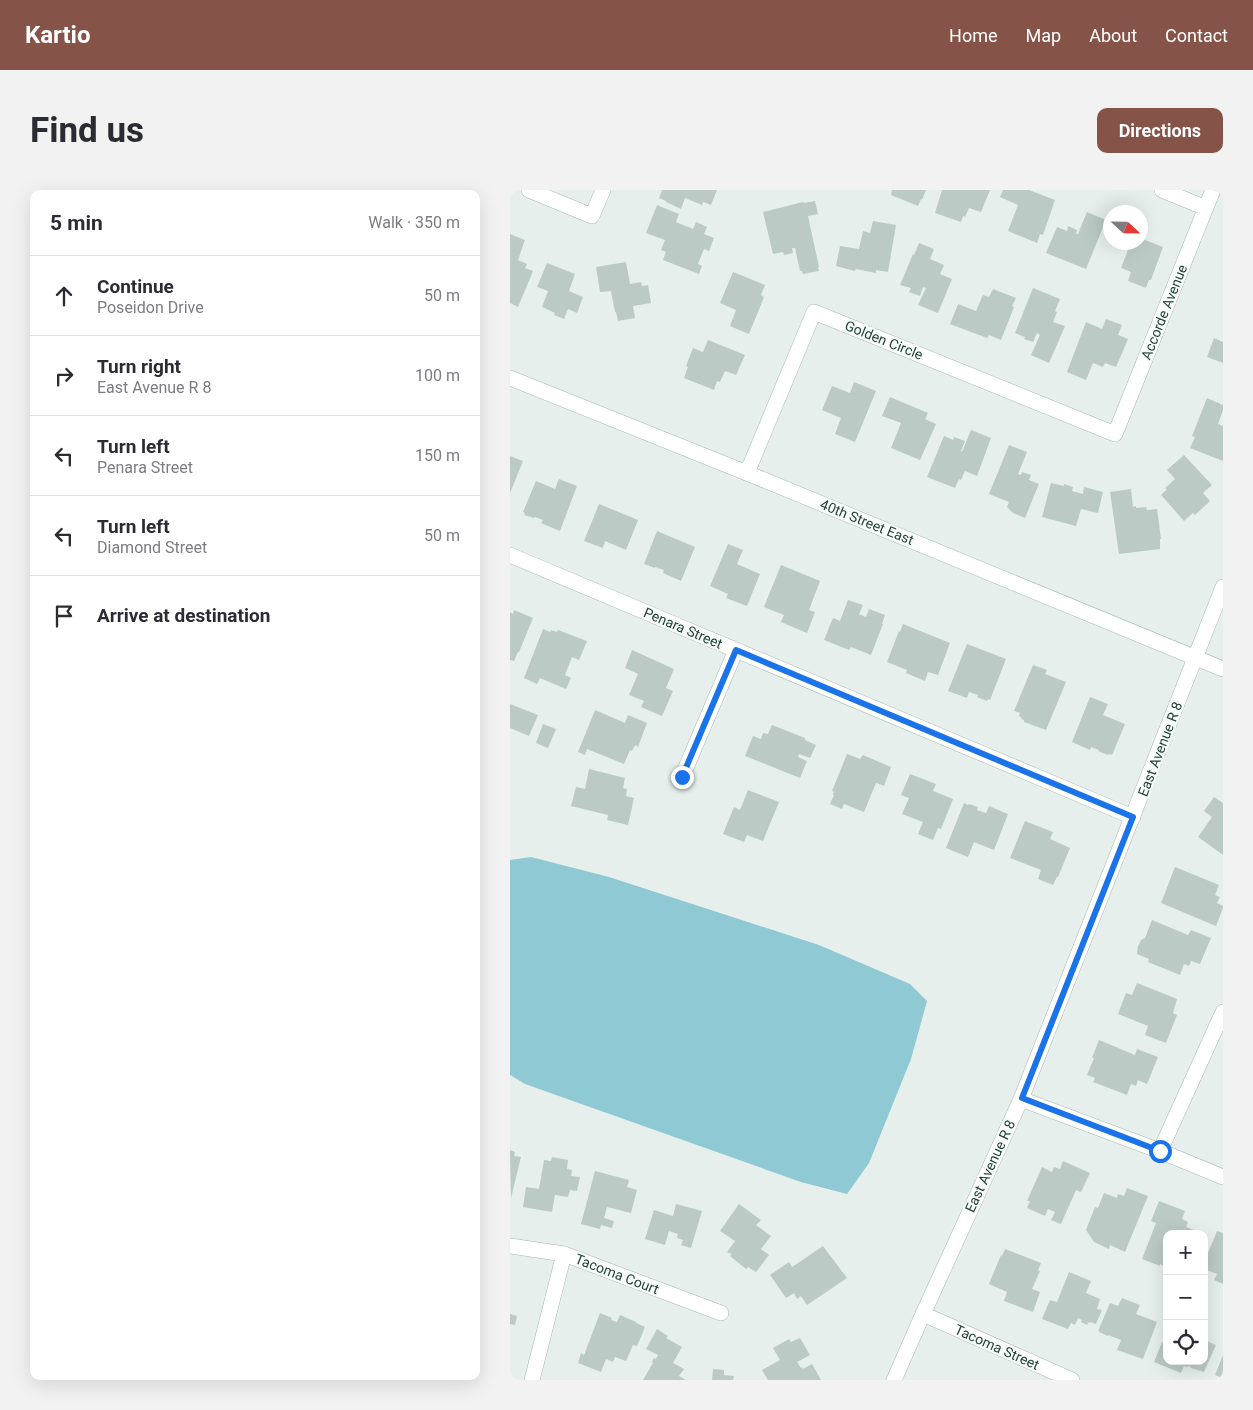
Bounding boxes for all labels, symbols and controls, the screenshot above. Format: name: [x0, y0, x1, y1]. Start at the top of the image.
text: Kartio: [25, 21, 91, 49]
text: Home: [949, 25, 998, 46]
text: Map: [1026, 25, 1061, 46]
text: About: [1089, 25, 1137, 46]
text: Contact: [1165, 25, 1228, 46]
button: Directions: [1097, 108, 1223, 153]
text: Find us: [30, 110, 144, 151]
north arrow: [1103, 205, 1148, 250]
text: 5 min: [50, 211, 103, 235]
text: Walk · 350 m: [368, 213, 460, 232]
street label: Accorde Avenue: [1138, 262, 1190, 362]
text: Continue: [97, 275, 174, 298]
icon: ahead: [50, 282, 78, 310]
text: 50 m: [424, 286, 460, 305]
text: Poseidon Drive: [97, 298, 204, 317]
street label: Golden Circle: [843, 317, 925, 363]
text: Turn right: [97, 355, 181, 378]
icon: right: [50, 362, 78, 390]
text: 100 m: [415, 366, 460, 385]
text: East Avenue R 8: [97, 378, 211, 397]
text: Turn left: [97, 435, 170, 458]
icon: left: [50, 442, 78, 470]
text: 150 m: [415, 446, 460, 465]
text: Penara Street: [97, 458, 193, 477]
street label: 40th Street East: [818, 496, 916, 548]
text: Turn left: [97, 515, 170, 538]
icon: left: [50, 522, 78, 550]
text: 50 m: [424, 526, 460, 545]
text: Diamond Street: [97, 538, 207, 557]
icon: arrive: [50, 602, 78, 630]
text: Arrive at destination: [97, 604, 270, 627]
street label: Penara Street: [641, 604, 725, 652]
street label: East Avenue R 8: [1135, 699, 1185, 799]
route end: [671, 766, 694, 789]
street label: East Avenue R 8: [962, 1117, 1018, 1215]
route start: [1149, 1140, 1172, 1163]
map controls: [1163, 1230, 1208, 1365]
button: +: [1163, 1230, 1208, 1275]
street label: Tacoma Court: [573, 1251, 661, 1297]
button: −: [1163, 1275, 1208, 1320]
button: locate: [1163, 1320, 1208, 1365]
street label: Tacoma Street: [952, 1321, 1042, 1373]

